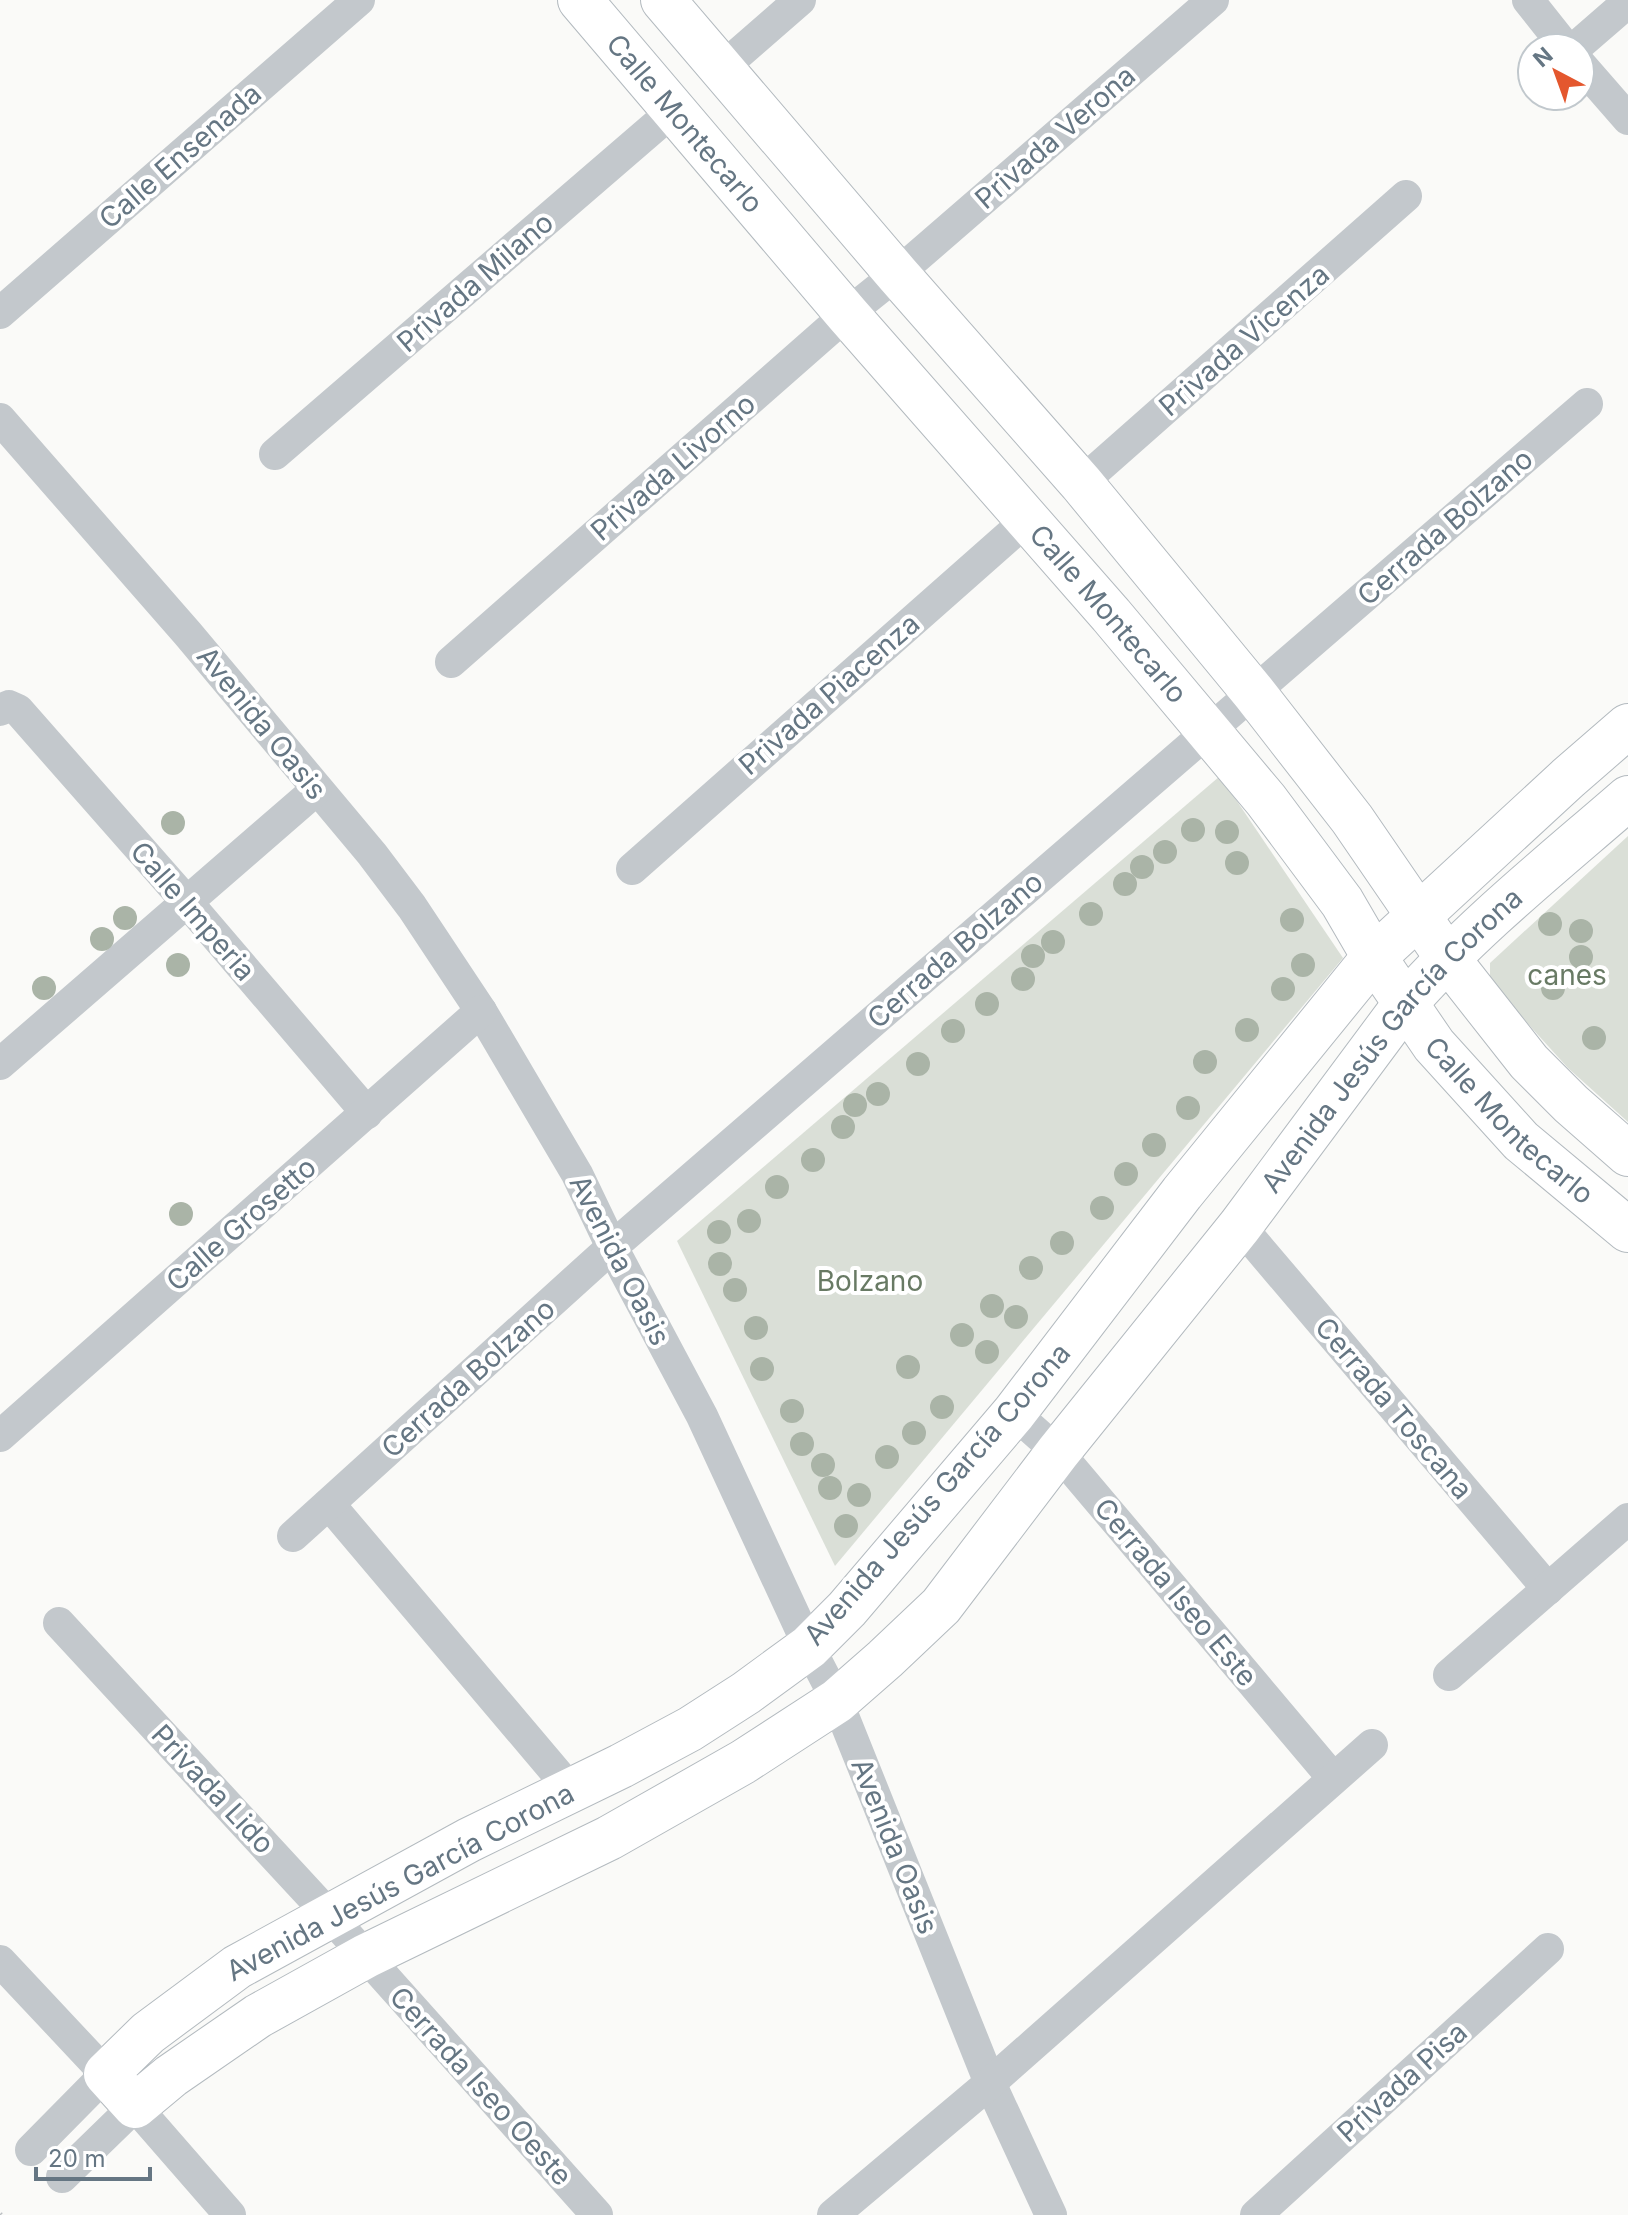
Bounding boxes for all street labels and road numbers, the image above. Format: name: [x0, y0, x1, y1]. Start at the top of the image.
street label: Calle Montecarlo: [599, 27, 771, 220]
street label: Privada Verona: [968, 58, 1142, 216]
street label: Calle Ensenada: [92, 76, 268, 236]
street label: Privada Milano: [390, 205, 560, 359]
street label: Privada Vicenza: [1152, 257, 1336, 423]
street label: Privada Livorno: [584, 386, 762, 548]
street label: Cerrada Bolzano: [1350, 442, 1540, 612]
street label: Calle Montecarlo: [1023, 518, 1194, 710]
street label: Privada Piacenza: [732, 606, 926, 782]
street label: Avenida Oasis: [190, 640, 334, 806]
street label: Calle Imperia: [123, 835, 263, 987]
street label: Cerrada Bolzano: [860, 865, 1050, 1035]
street label: Avenida Jesús García Corona: [1254, 880, 1529, 1199]
street label: Calle Montecarlo: [1418, 1030, 1601, 1211]
street label: Calle Grosetto: [159, 1150, 323, 1298]
street label: Avenida Oasis: [563, 1169, 677, 1351]
street label: Cerrada Bolzano: [374, 1291, 562, 1465]
street label: Cerrada Toscana: [1308, 1310, 1480, 1506]
street label: Avenida Jesús García Corona: [797, 1336, 1077, 1652]
street label: Cerrada Iseo Este: [1087, 1491, 1265, 1693]
street label: Privada Lido: [145, 1717, 281, 1861]
street label: Avenida Oasis: [844, 1753, 946, 1939]
street label: Avenida Jesús García Corona: [220, 1776, 580, 1988]
street label: Cerrada Iseo Oeste: [383, 1980, 579, 2192]
street label: Privada Pisa: [1330, 2015, 1474, 2149]

